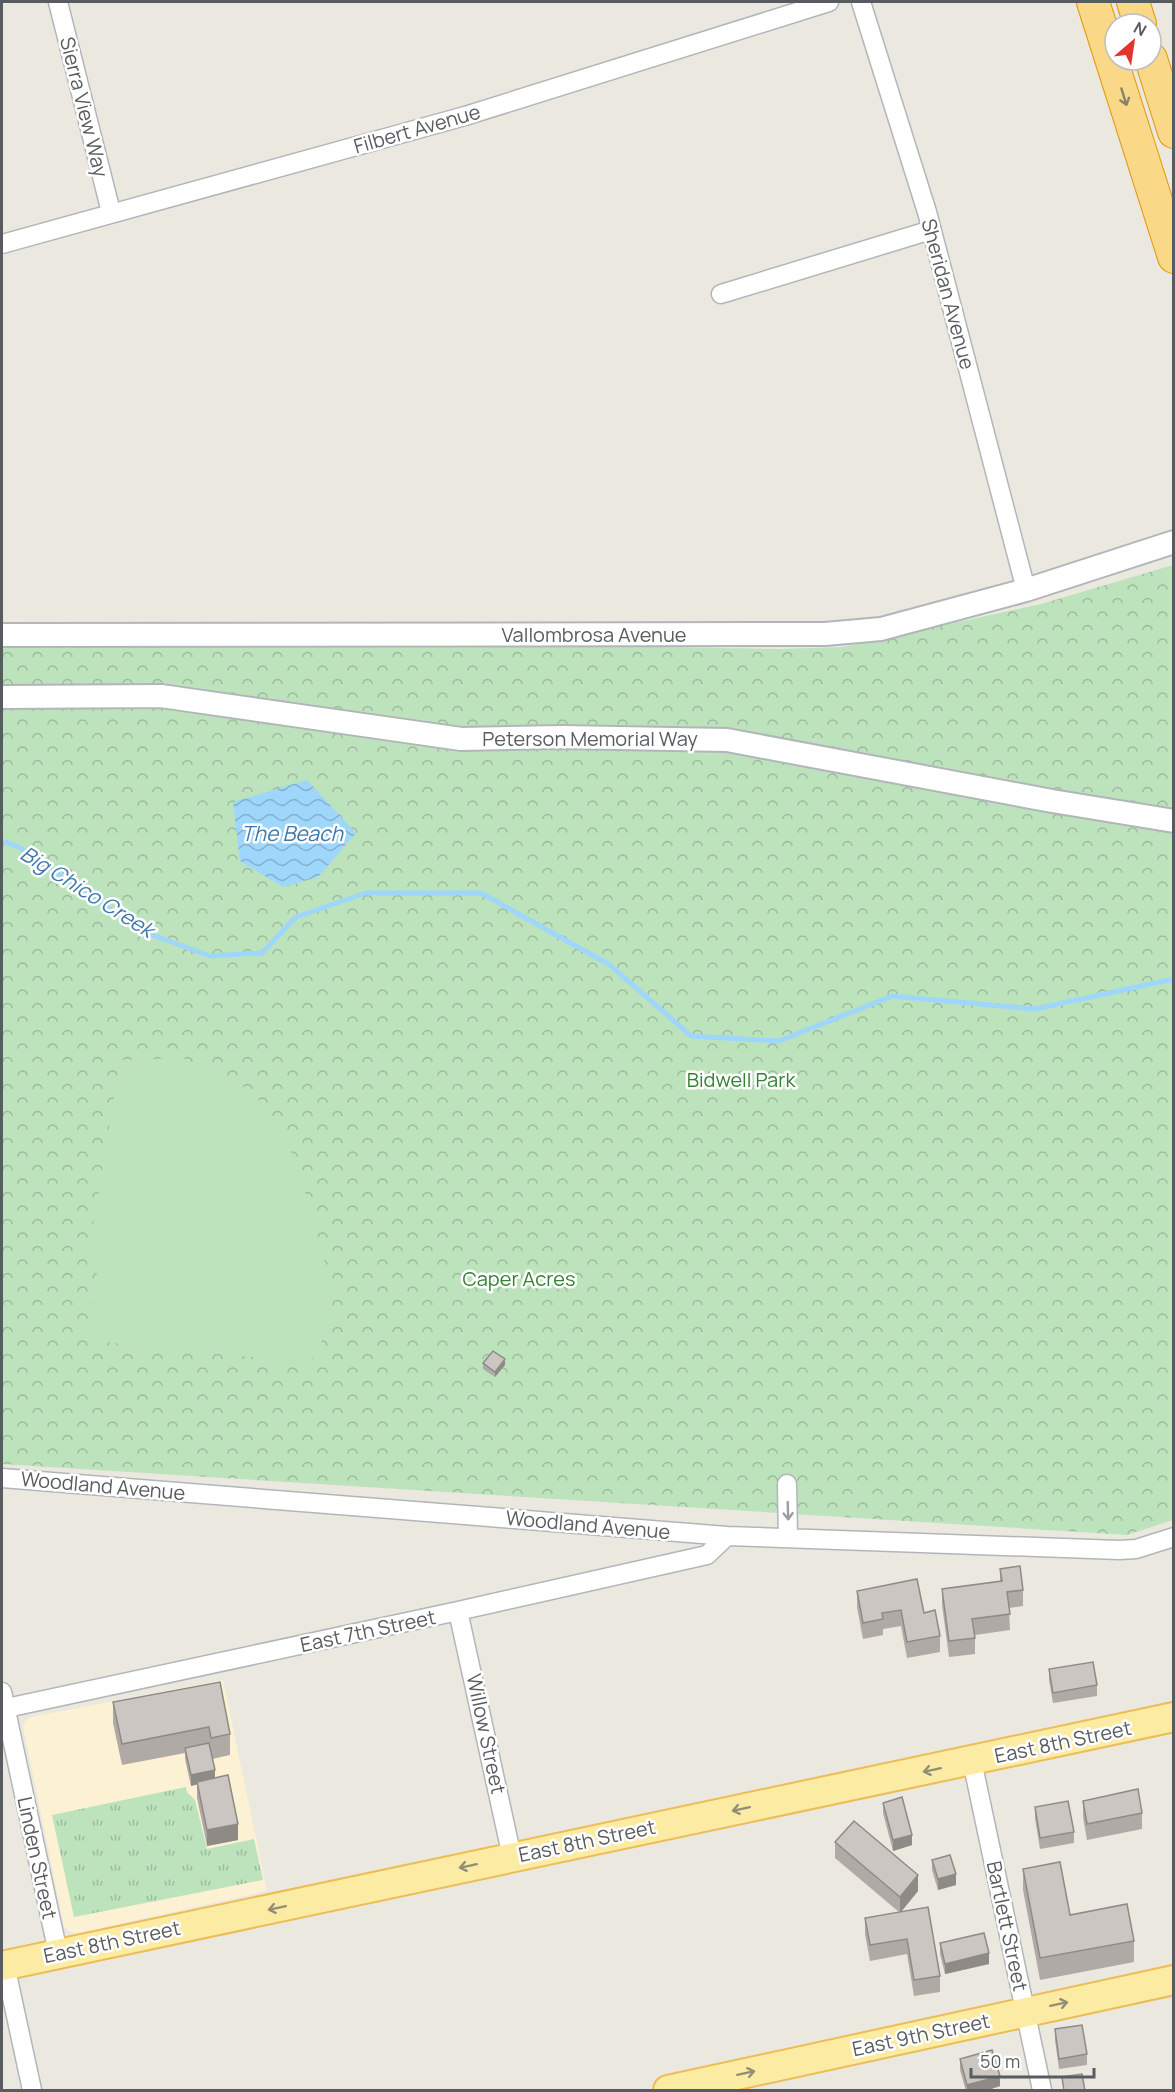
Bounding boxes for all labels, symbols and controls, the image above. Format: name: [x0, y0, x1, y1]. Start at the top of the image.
north arrow: [1103, 12, 1163, 72]
text: N: [1130, 16, 1151, 41]
street label: Sierra View Way: [54, 34, 115, 180]
one-way arrow: [1119, 87, 1130, 106]
street label: Filbert Avenue: [350, 98, 483, 160]
street label: Sheridan Avenue: [915, 215, 982, 372]
street label: Vallombrosa Avenue: [501, 621, 687, 648]
street label: Peterson Memorial Way: [482, 725, 698, 752]
water label: The Beach: [241, 819, 345, 847]
water label: Big Chico Creek: [16, 839, 162, 945]
park label: Bidwell Park: [687, 1066, 796, 1093]
park label: Caper Acres: [462, 1265, 576, 1292]
street label: Woodland Avenue: [20, 1465, 186, 1506]
one-way arrow: [782, 1501, 793, 1521]
street label: Woodland Avenue: [505, 1504, 671, 1545]
street label: East 7th Street: [298, 1603, 438, 1658]
street label: Willow Street: [461, 1671, 512, 1796]
street label: East 8th Street: [992, 1714, 1134, 1769]
one-way arrow: [922, 1764, 941, 1776]
street label: Linden Street: [11, 1794, 64, 1922]
one-way arrow: [731, 1804, 751, 1815]
street label: East 8th Street: [516, 1813, 658, 1868]
street label: Bartlett Street: [981, 1858, 1034, 1994]
one-way arrow: [458, 1861, 477, 1873]
one-way arrow: [268, 1902, 287, 1914]
street label: East 8th Street: [41, 1914, 183, 1969]
one-way arrow: [1049, 1998, 1068, 2009]
street label: East 9th Street: [850, 2007, 992, 2062]
scale bar: [971, 2041, 1094, 2079]
text: 50 m: [980, 2049, 1020, 2073]
one-way arrow: [736, 2067, 755, 2079]

